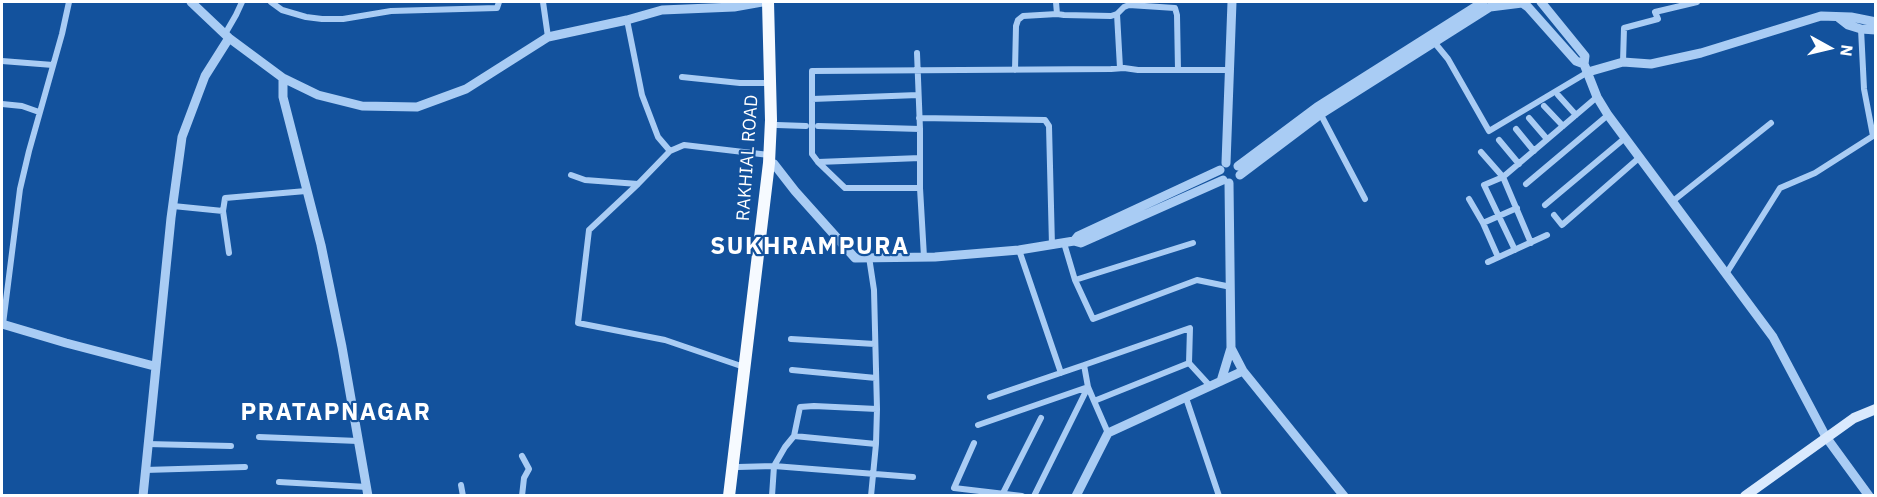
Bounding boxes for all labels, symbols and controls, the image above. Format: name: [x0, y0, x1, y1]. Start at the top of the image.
north arrow: [1799, 18, 1859, 78]
text: N: [1836, 43, 1858, 58]
street label: RAKHIAL ROAD: [733, 94, 763, 222]
district label: SUKHRAMPURA: [710, 233, 910, 261]
district label: PRATAPNAGAR: [241, 399, 431, 427]

